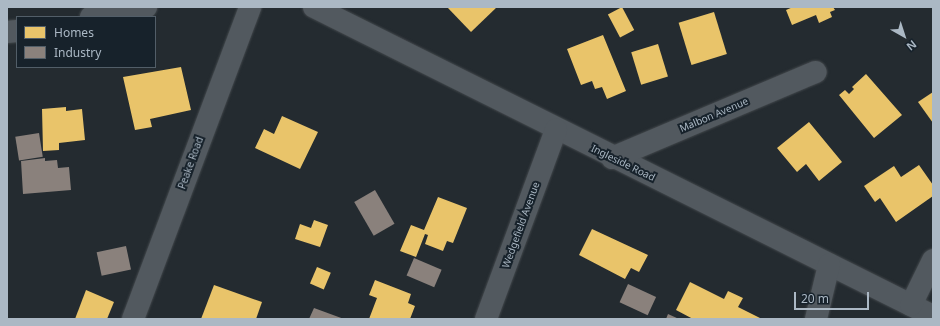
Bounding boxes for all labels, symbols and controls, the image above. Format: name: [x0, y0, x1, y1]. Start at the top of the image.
legend: [16, 16, 156, 68]
north arrow: [884, 16, 924, 56]
text: Homes: [54, 24, 94, 41]
text: N: [904, 37, 920, 54]
text: Industry: [54, 44, 101, 61]
street label: Malbon Avenue: [678, 95, 750, 135]
street label: Peake Road: [176, 135, 206, 191]
street label: Ingleside Road: [589, 142, 657, 184]
street label: Wedgefield Avenue: [500, 180, 542, 270]
scale bar: [796, 284, 871, 310]
text: 20 m: [801, 290, 829, 307]

